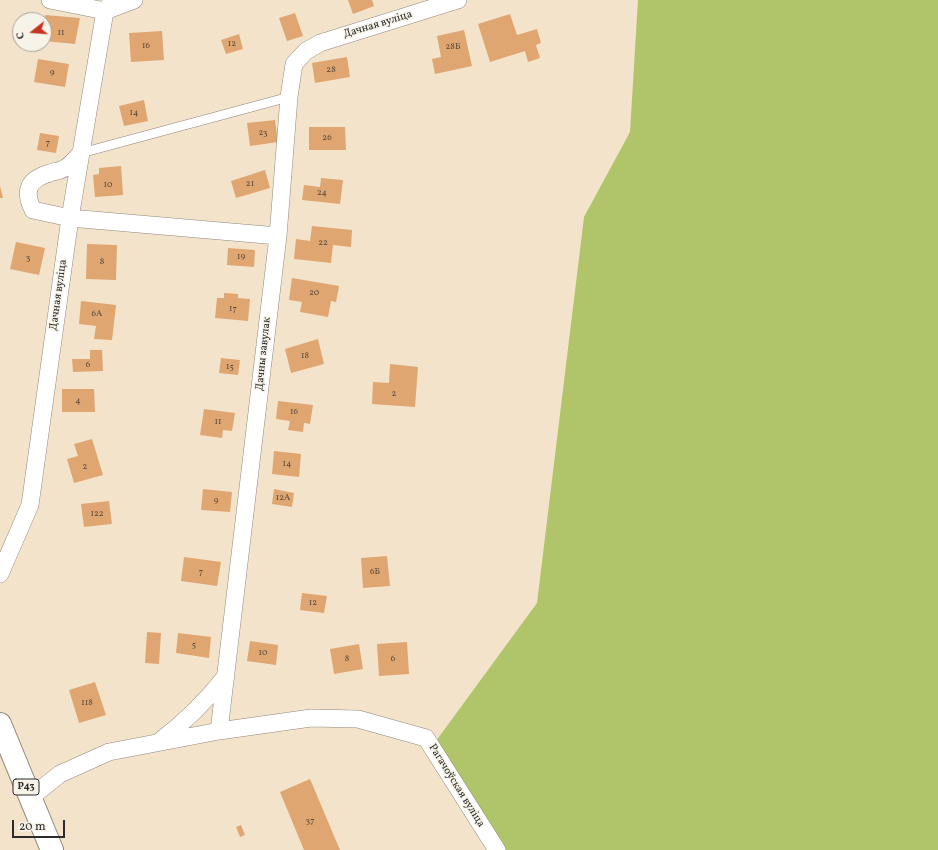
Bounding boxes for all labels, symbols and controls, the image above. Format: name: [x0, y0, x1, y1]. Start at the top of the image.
street label: Дачная вуліца: [342, 8, 414, 42]
north arrow: [12, 12, 52, 52]
house number: 11: [58, 28, 64, 38]
text: С: [13, 30, 29, 41]
house number: 12: [228, 39, 236, 49]
house number: 16: [142, 41, 150, 51]
house number: 28Б: [446, 42, 460, 52]
house number: 28: [326, 65, 336, 75]
house number: 9: [50, 68, 54, 78]
house number: 14: [130, 108, 138, 118]
house number: 23: [258, 128, 268, 138]
house number: 26: [322, 133, 332, 143]
house number: 7: [46, 138, 50, 148]
house number: 21: [246, 179, 254, 189]
house number: 10: [104, 180, 112, 190]
house number: 24: [317, 188, 327, 198]
house number: 22: [318, 238, 328, 248]
house number: 19: [237, 252, 245, 262]
house number: 3: [26, 253, 30, 263]
house number: 8: [100, 257, 104, 267]
street label: Дачная вуліца: [47, 259, 71, 331]
house number: 20: [309, 288, 319, 298]
house number: 17: [229, 304, 237, 314]
house number: 6А: [92, 309, 102, 319]
street label: Дачны завулак: [254, 317, 274, 391]
house number: 18: [301, 351, 309, 361]
house number: 6: [86, 360, 90, 370]
house number: 15: [226, 362, 234, 372]
house number: 2: [392, 389, 396, 399]
house number: 4: [75, 396, 81, 406]
house number: 16: [290, 407, 298, 417]
house number: 11: [215, 417, 221, 427]
house number: 14: [283, 459, 291, 469]
house number: 2: [83, 462, 87, 472]
house number: 12А: [276, 493, 290, 503]
house number: 9: [214, 496, 218, 506]
house number: 122: [90, 509, 104, 519]
house number: 7: [199, 567, 203, 577]
house number: 6Б: [370, 567, 380, 577]
house number: 12: [309, 598, 317, 608]
house number: 5: [192, 640, 196, 650]
house number: 10: [259, 648, 267, 658]
house number: 8: [345, 654, 349, 664]
house number: 6: [391, 654, 395, 664]
house number: 118: [81, 698, 93, 708]
street label: Рагачоўская вуліца: [425, 742, 487, 830]
road number: Р43: [13, 779, 39, 795]
scale bar: [14, 812, 67, 838]
house number: 37: [306, 816, 314, 826]
text: 20 m: [19, 819, 46, 835]

